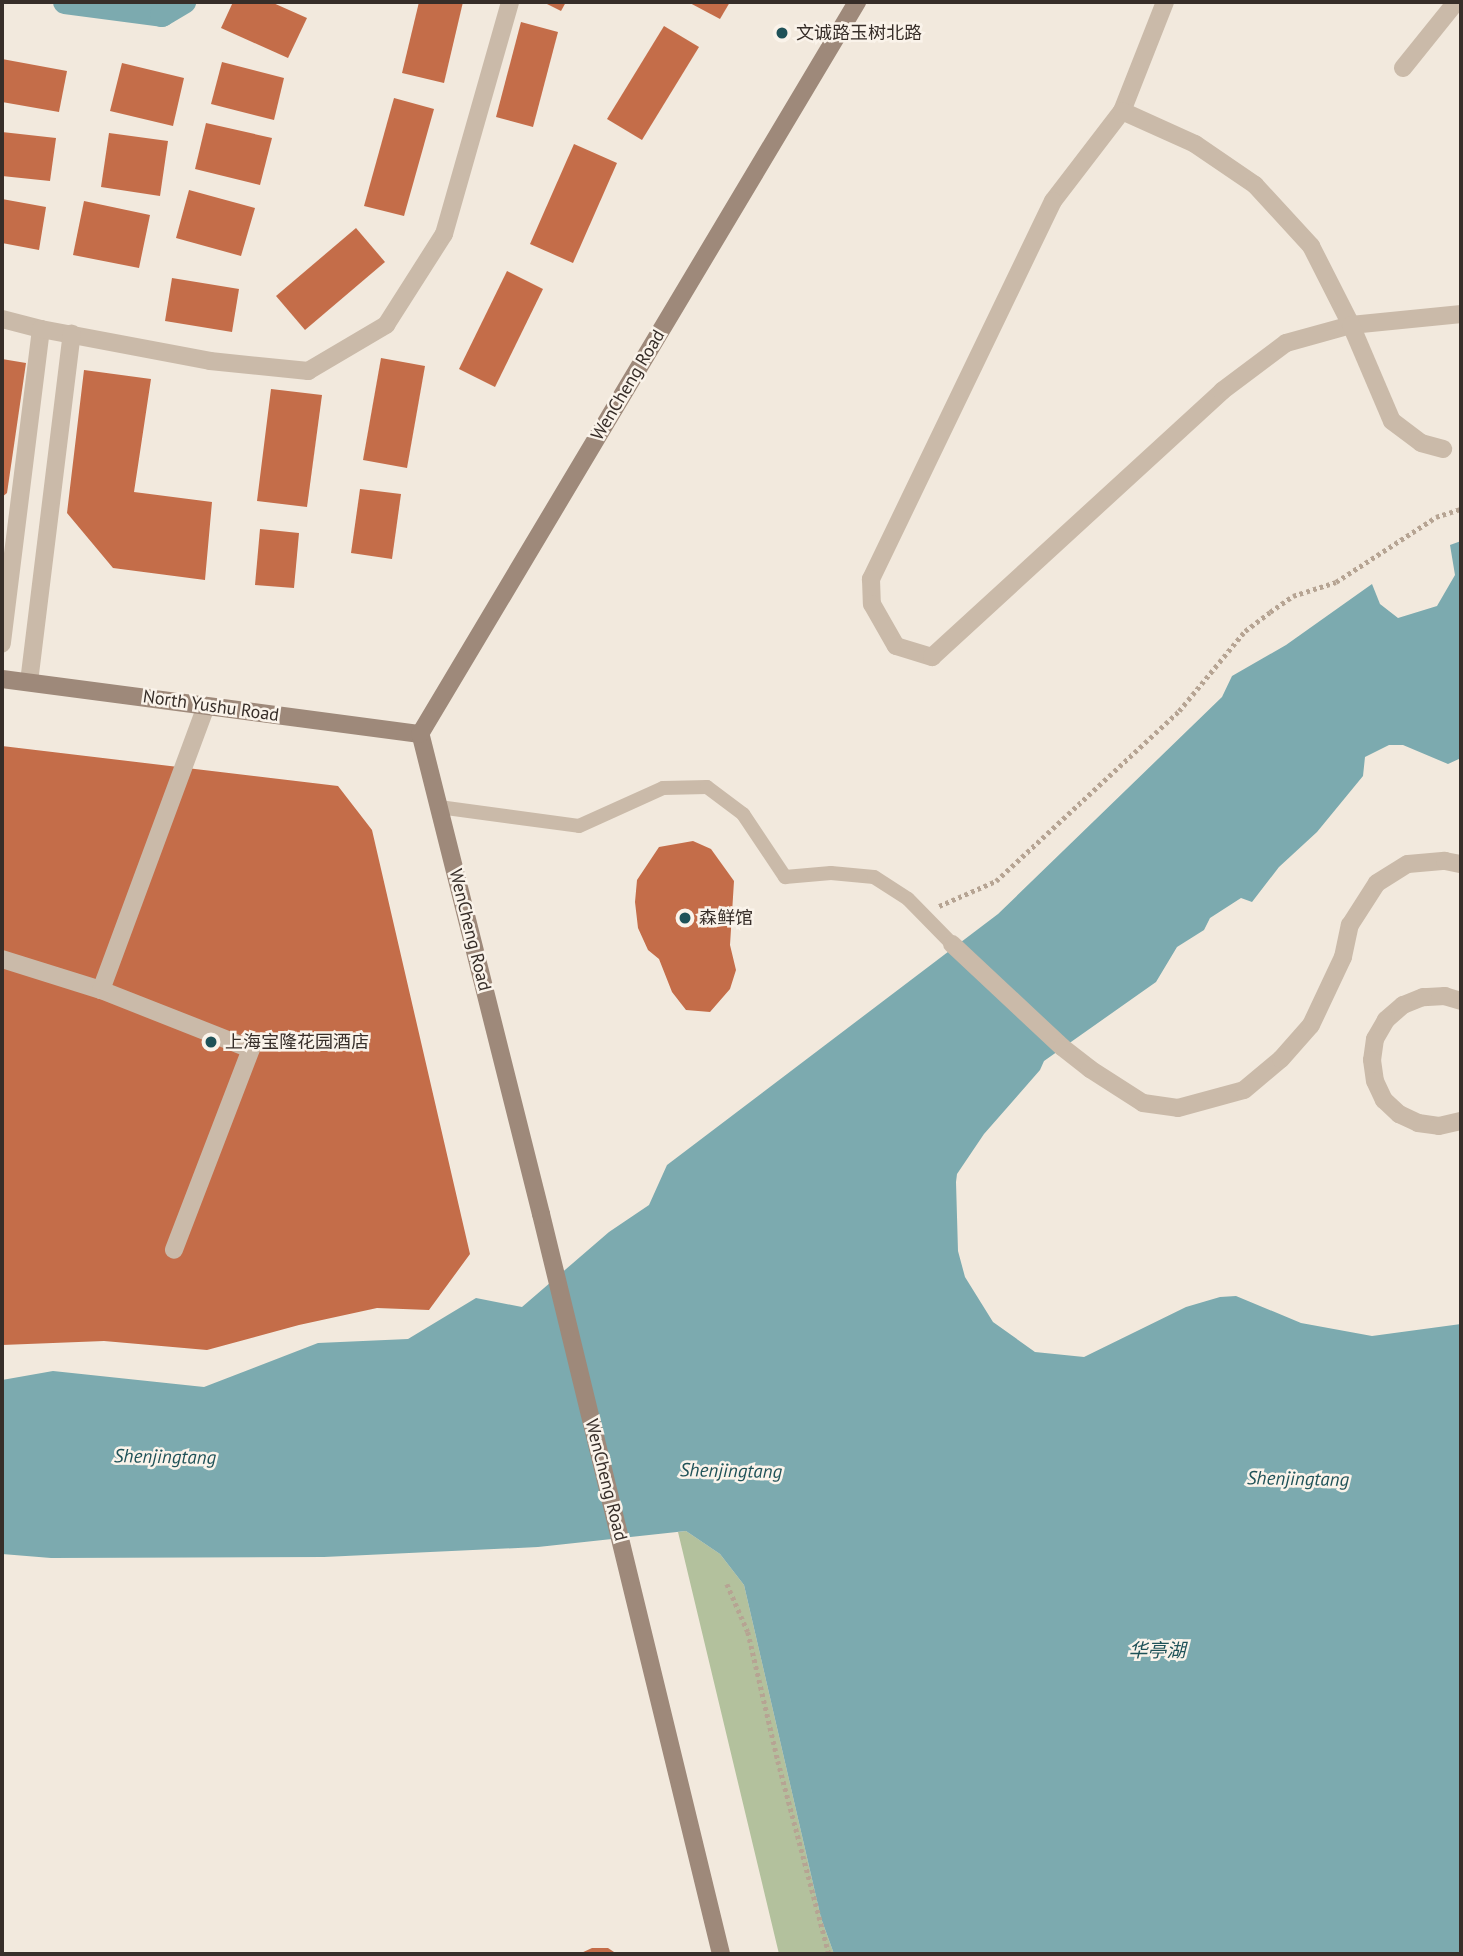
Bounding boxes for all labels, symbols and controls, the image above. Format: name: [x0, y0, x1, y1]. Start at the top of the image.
place label: 文诚路玉树北路: [796, 22, 922, 44]
marker: 文诚路玉树北路: [774, 25, 790, 41]
street label: WenCheng Road: [587, 326, 669, 444]
street label: North Yushu Road: [141, 686, 281, 726]
street label: WenCheng Road: [444, 867, 496, 993]
place label: 森鲜馆: [699, 907, 753, 929]
marker: 森鲜馆: [677, 910, 693, 926]
place label: 上海宝隆花园酒店: [225, 1031, 369, 1053]
marker: 上海宝隆花园酒店: [203, 1034, 219, 1050]
street label: WenCheng Road: [580, 1417, 632, 1543]
water label: Shenjingtang: [114, 1445, 216, 1469]
water label: Shenjingtang: [680, 1459, 782, 1483]
water label: Shenjingtang: [1247, 1467, 1349, 1491]
water label: 华亭湖: [1129, 1640, 1185, 1662]

